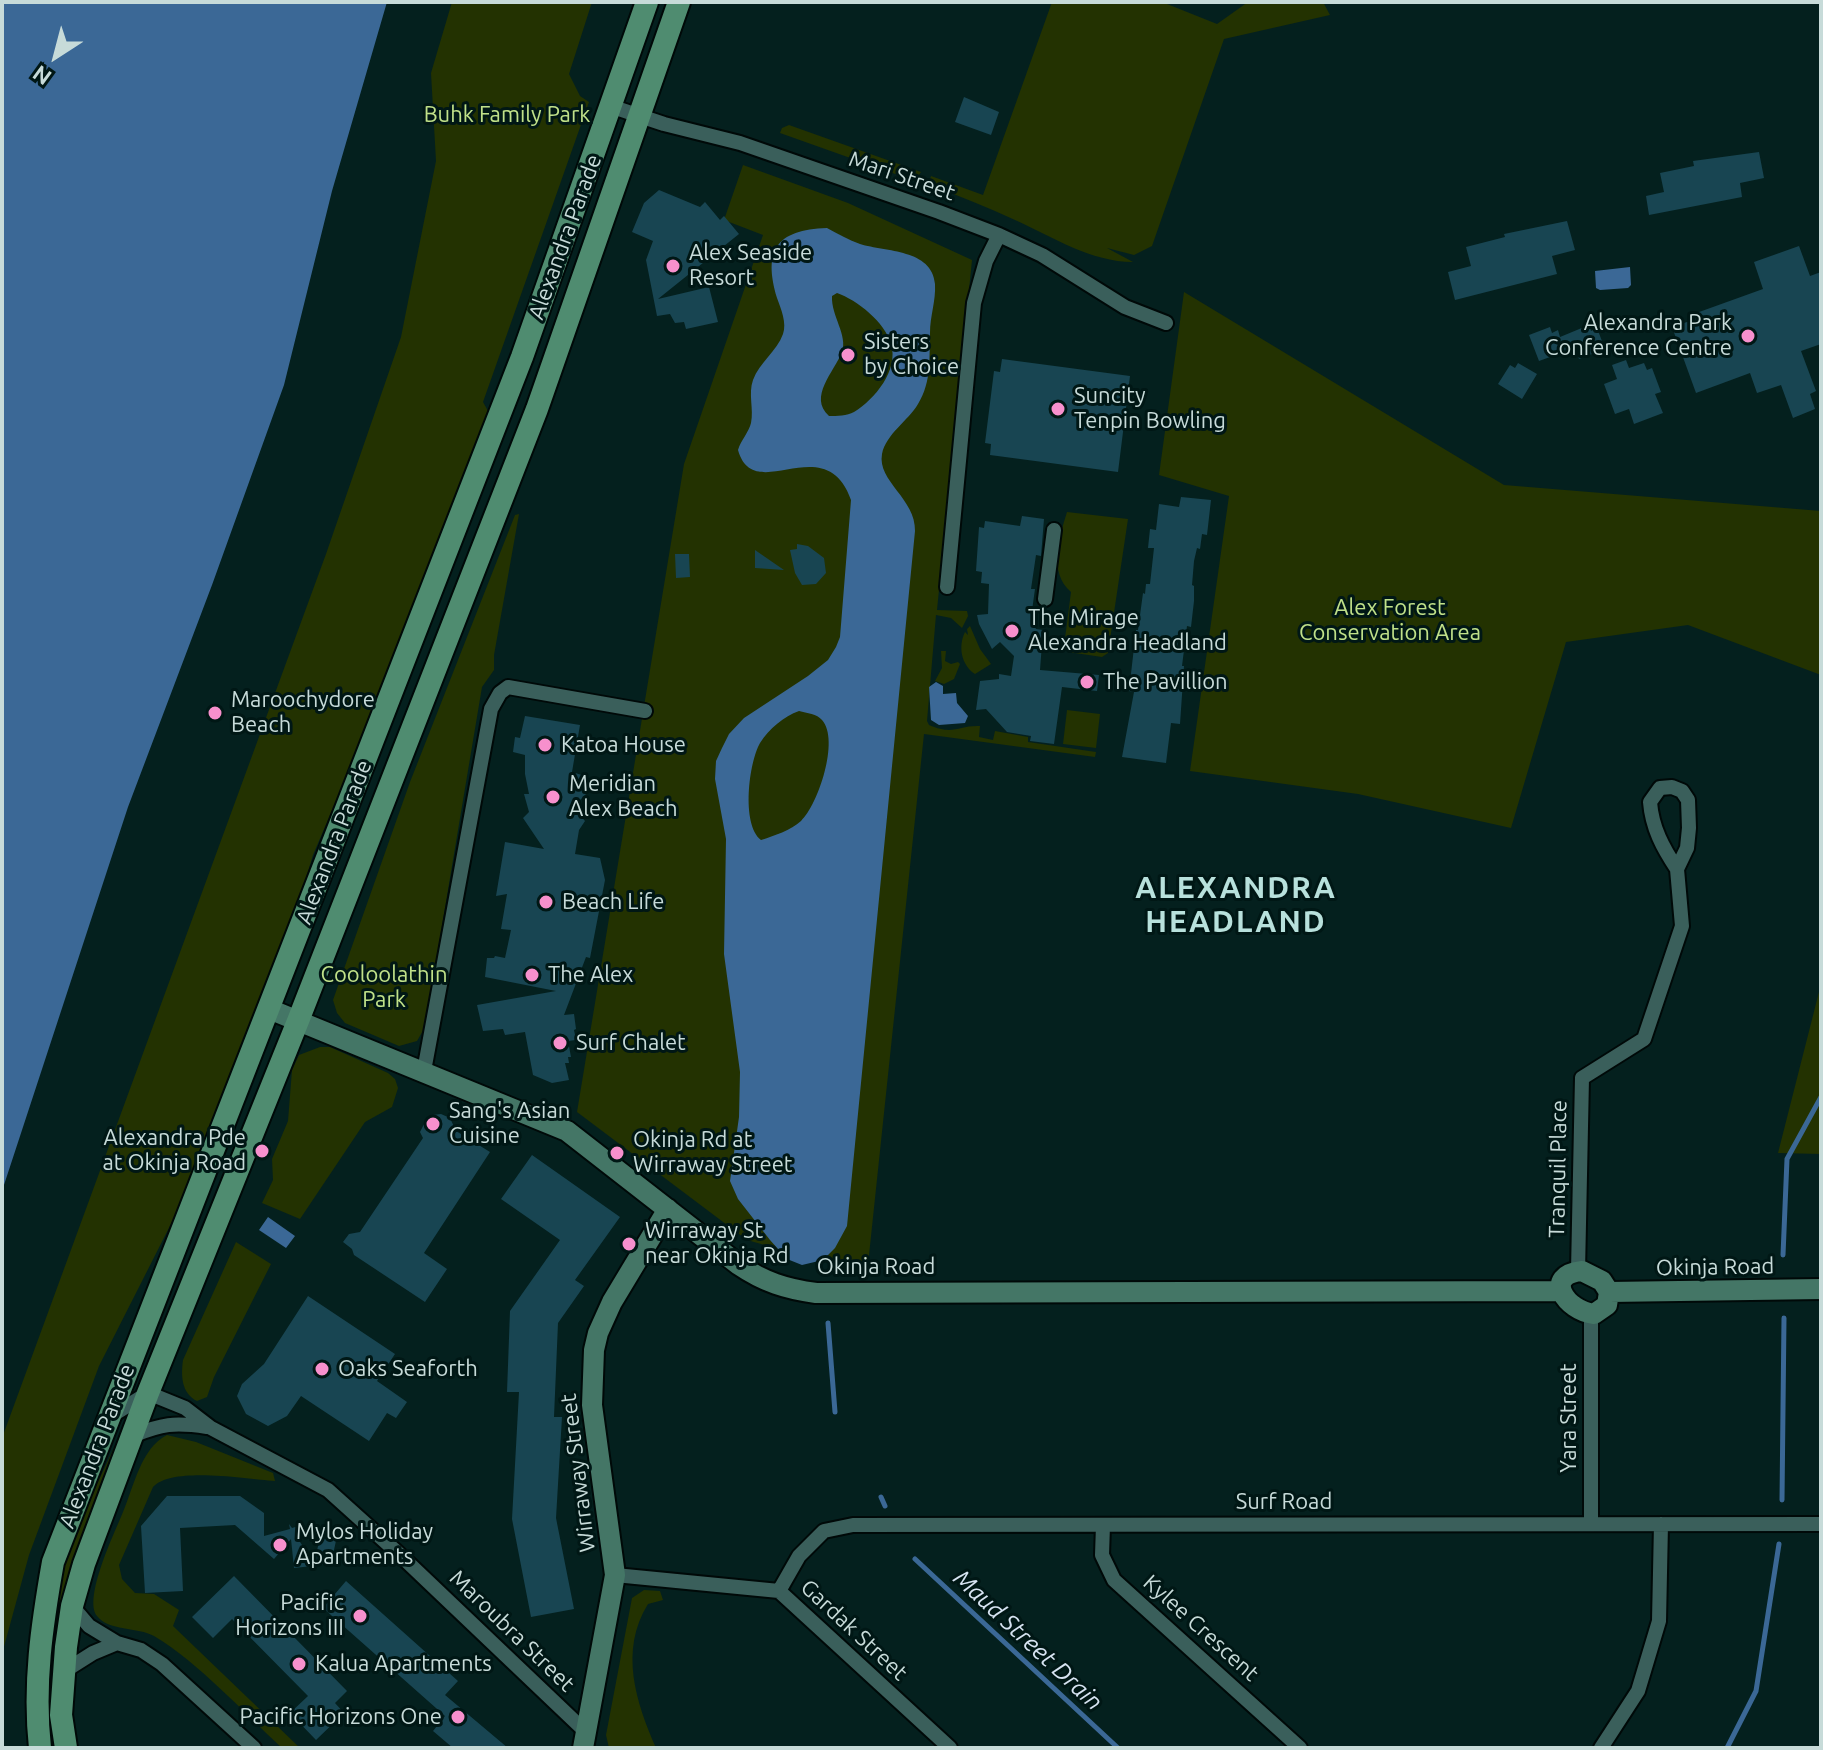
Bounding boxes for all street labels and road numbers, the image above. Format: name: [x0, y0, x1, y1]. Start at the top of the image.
street label: Mari Street: [845, 146, 959, 206]
street label: Alexandra Parade: [523, 151, 607, 323]
street label: Alexandra Parade: [291, 756, 377, 928]
street label: Tranquil Place: [1544, 1100, 1572, 1238]
street label: Okinja Road: [1656, 1253, 1774, 1281]
street label: Okinja Road: [817, 1254, 935, 1280]
street label: Alexandra Parade: [54, 1360, 140, 1532]
street label: Yara Street: [1556, 1363, 1582, 1473]
street label: Wirraway Street: [555, 1392, 601, 1554]
street label: Surf Road: [1236, 1489, 1332, 1515]
street label: Maroubra Street: [444, 1565, 580, 1697]
street label: Kylee Crescent: [1138, 1569, 1264, 1687]
street label: Gardak Street: [795, 1574, 913, 1686]

